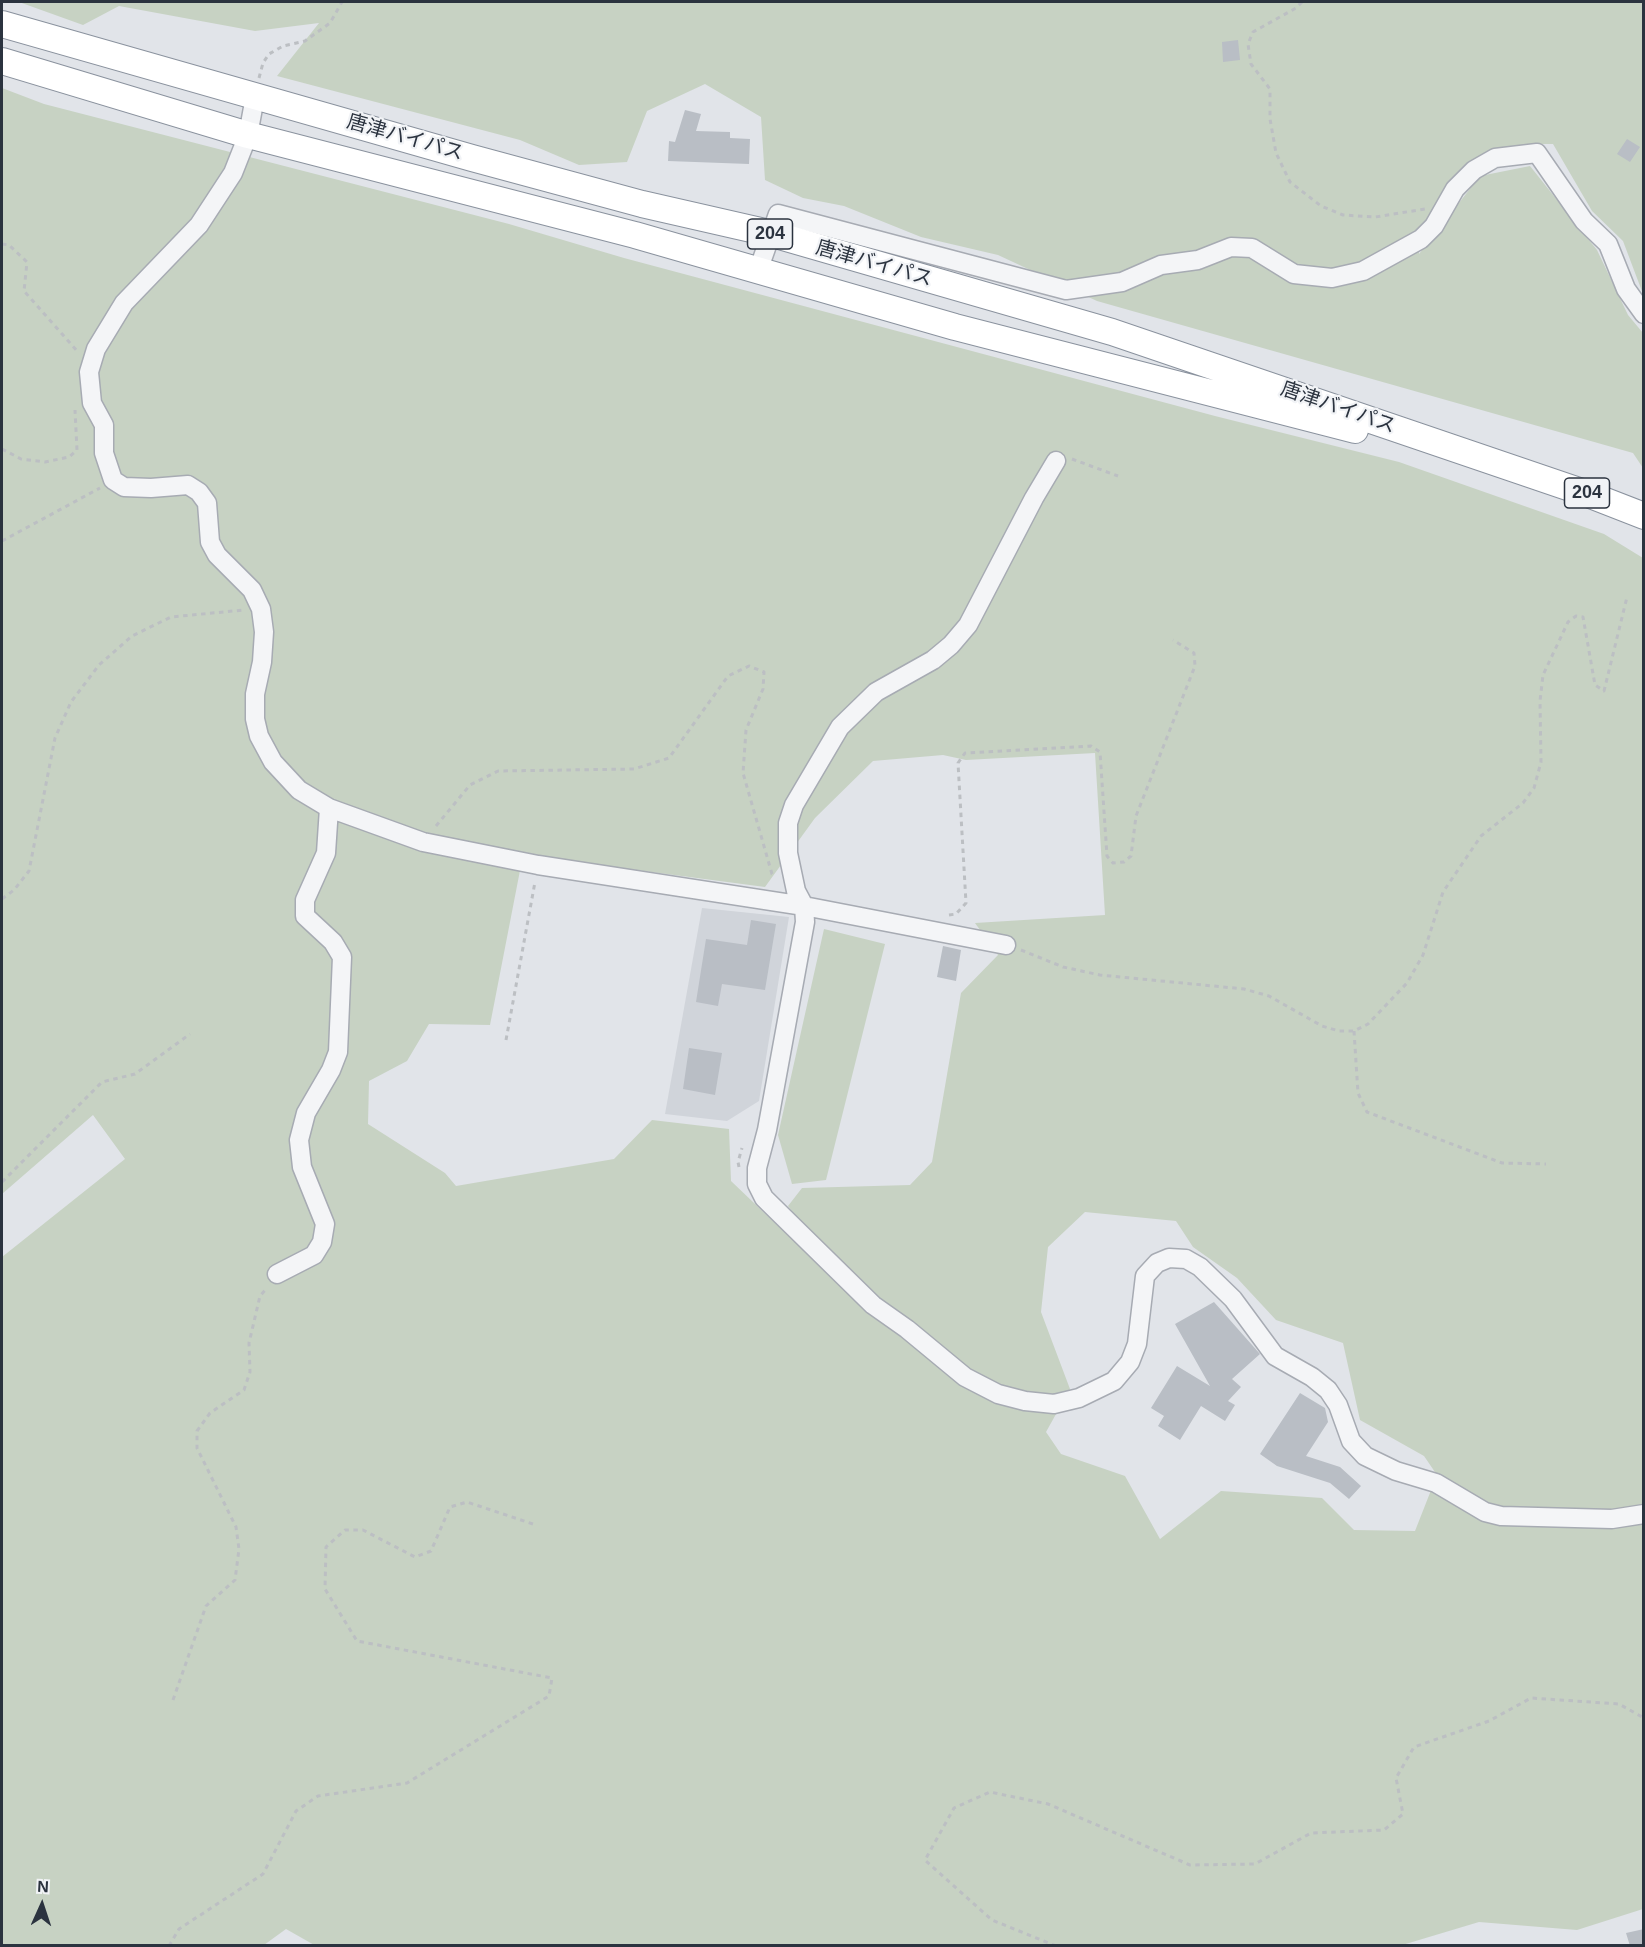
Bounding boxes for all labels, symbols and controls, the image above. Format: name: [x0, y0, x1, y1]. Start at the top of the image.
street label: 唐津バイパス: [344, 110, 466, 166]
road number: 204: [748, 219, 792, 249]
street label: 唐津バイパス: [813, 236, 935, 292]
street label: 唐津バイパス: [1277, 377, 1399, 439]
road number: 204: [1564, 478, 1610, 508]
north arrow: [12, 1875, 72, 1935]
text: N: [37, 1878, 49, 1895]

